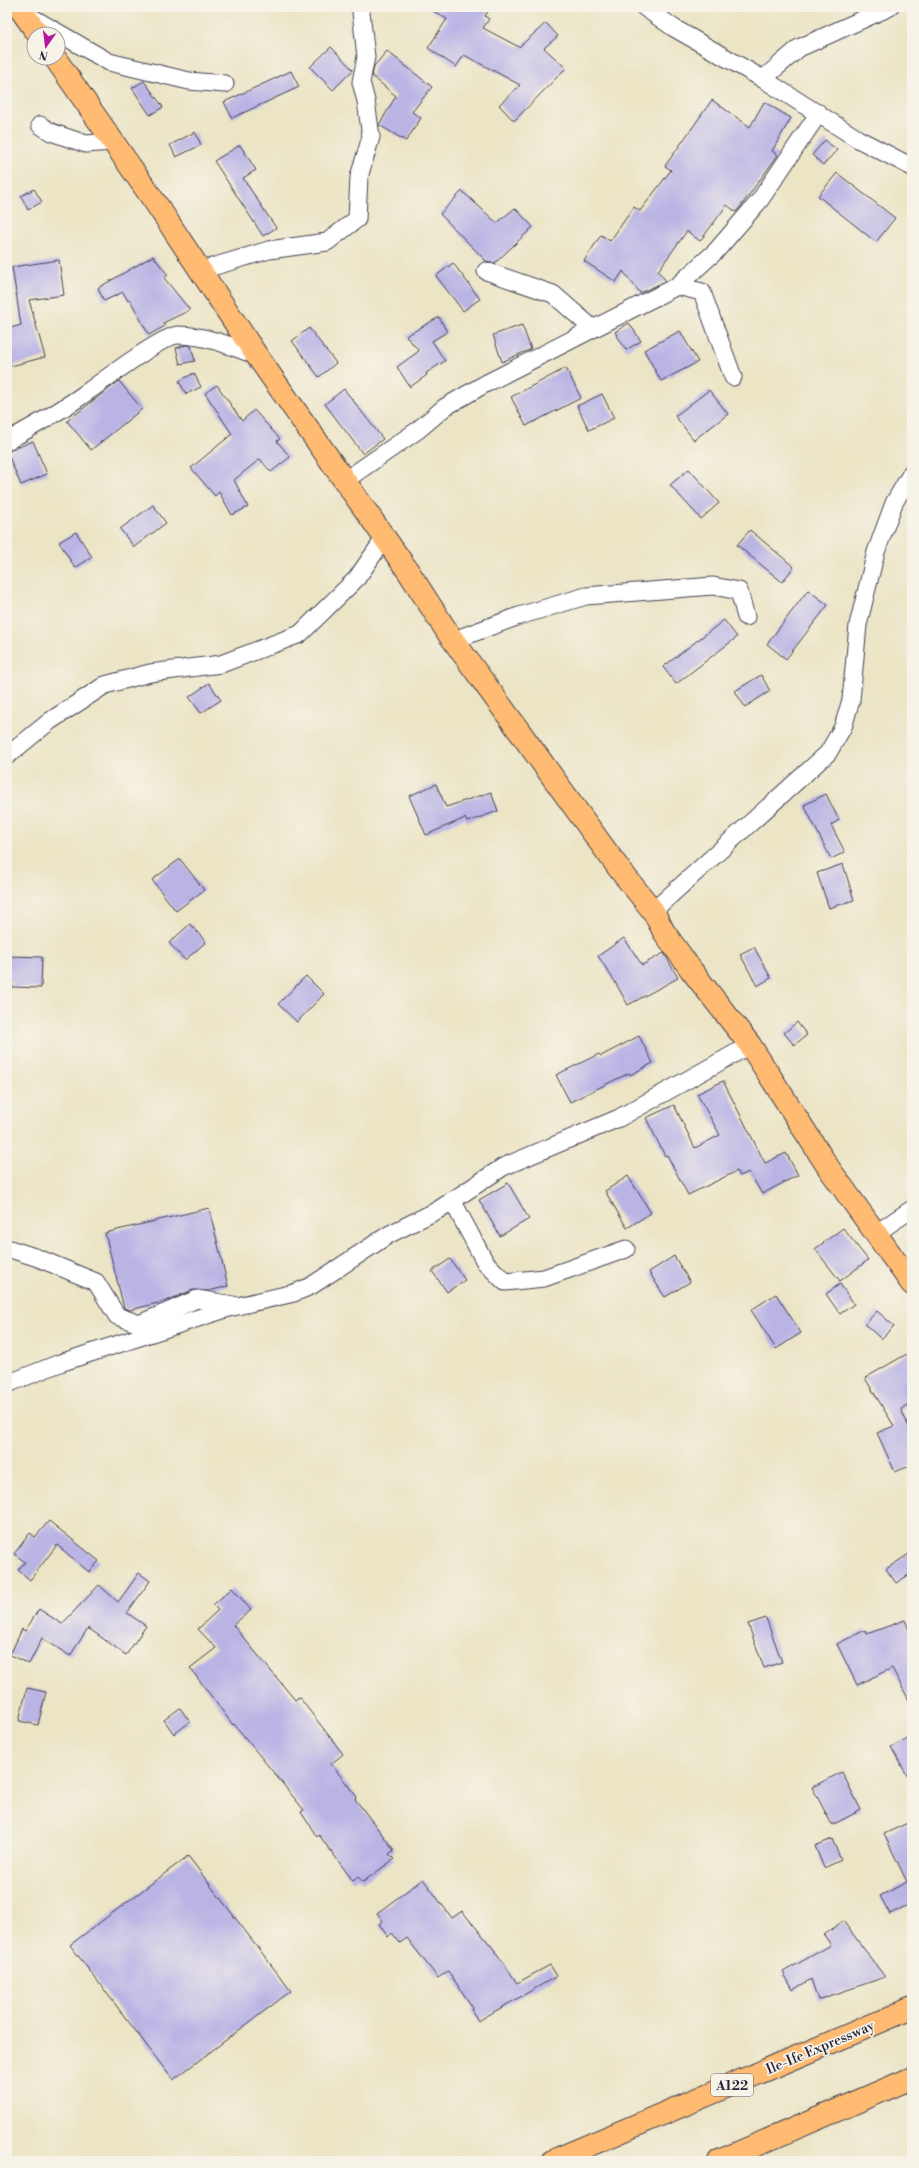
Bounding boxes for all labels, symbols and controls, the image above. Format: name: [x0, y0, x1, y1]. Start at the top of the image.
north arrow: [26, 26, 66, 66]
text: N: [38, 47, 50, 63]
street label: Ile-Ife Expressway: [763, 2017, 877, 2079]
road number: A122: [711, 2074, 753, 2096]

